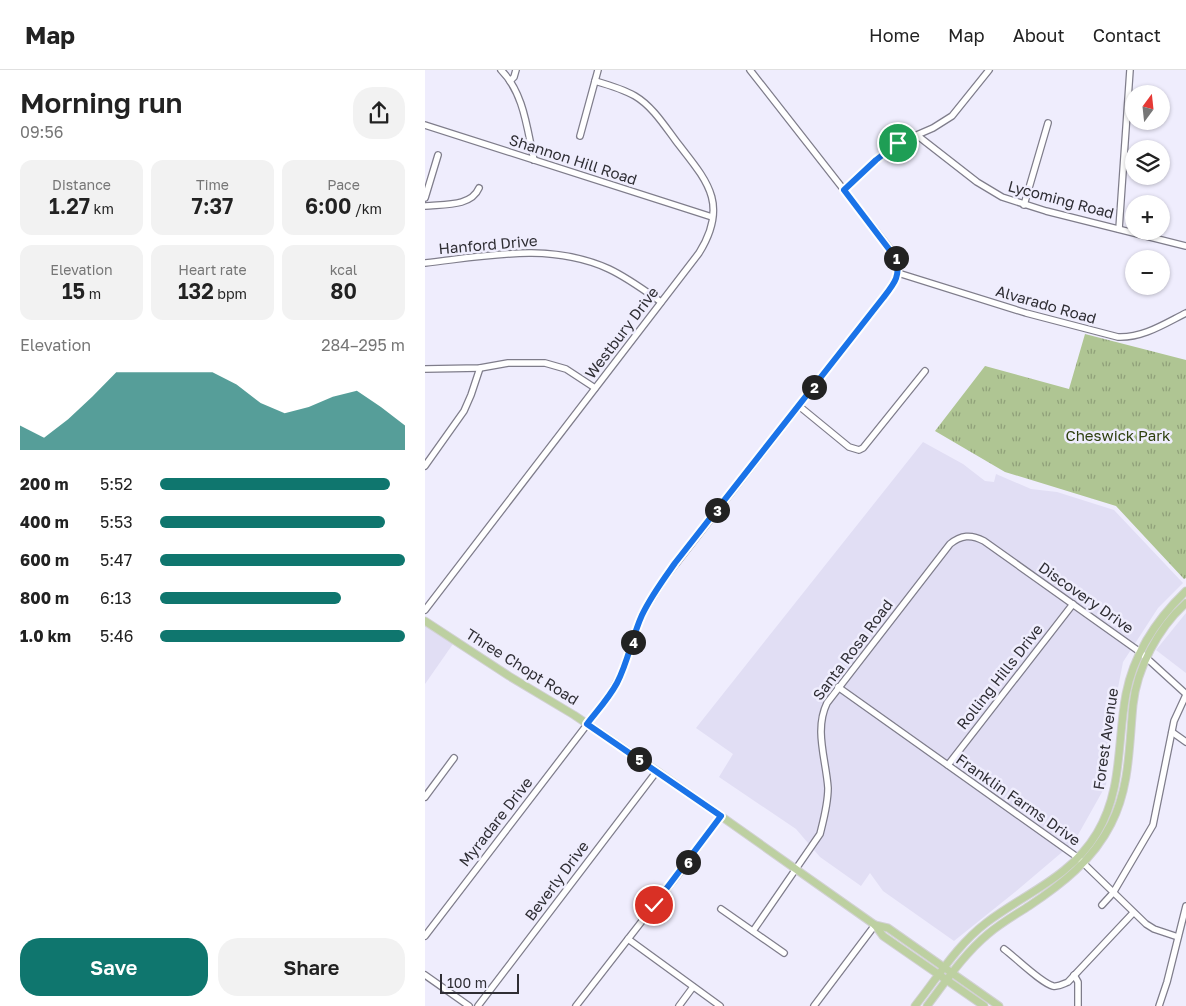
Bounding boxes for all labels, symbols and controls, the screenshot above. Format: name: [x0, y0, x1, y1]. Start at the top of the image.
text: Map: [25, 20, 75, 49]
text: Home: [869, 24, 920, 46]
text: Map: [948, 24, 985, 46]
text: About: [1013, 24, 1065, 46]
text: Contact: [1093, 24, 1161, 46]
north arrow: [1125, 85, 1170, 130]
map controls: [1125, 85, 1170, 295]
text: Morning run: [20, 86, 183, 119]
button: share: [353, 87, 405, 139]
text: 09:56: [20, 122, 63, 142]
pin: [877, 122, 919, 164]
icon: arrive: [884, 129, 912, 157]
street label: Shannon Hill Road: [507, 130, 639, 188]
button: layers: [1125, 140, 1170, 185]
text: Distance: [52, 176, 111, 193]
text: Time: [196, 176, 229, 193]
text: Pace: [327, 176, 360, 193]
street label: Lycoming Road: [1006, 176, 1116, 222]
text: 1.27: [49, 193, 90, 219]
text: 7:37: [192, 193, 233, 219]
text: 6:00: [305, 193, 351, 219]
button: +: [1125, 195, 1170, 240]
text: km: [90, 200, 114, 217]
text: /km: [351, 200, 382, 217]
street label: Hanford Drive: [438, 231, 538, 257]
pin: 1: [883, 246, 909, 270]
text: 1: [893, 250, 900, 267]
button: −: [1125, 250, 1170, 295]
text: Elevation: [50, 261, 113, 278]
text: Heart rate: [178, 261, 247, 278]
text: kcal: [330, 261, 357, 278]
text: 15: [62, 278, 85, 304]
text: 132: [178, 278, 214, 304]
text: 80: [330, 278, 357, 304]
street label: Alvarado Road: [994, 281, 1099, 327]
street label: Westbury Drive: [581, 283, 662, 382]
text: m: [85, 285, 101, 302]
text: bpm: [214, 285, 247, 302]
text: Elevation: [20, 335, 91, 355]
text: 284–295 m: [321, 335, 405, 355]
pin: 2: [801, 374, 827, 400]
text: 2: [810, 379, 819, 396]
park label: Cheswick Park: [1065, 426, 1171, 444]
text: 200 m: [20, 474, 69, 494]
text: 5:52: [100, 474, 133, 494]
pin: 3: [705, 498, 729, 522]
text: 3: [713, 502, 722, 519]
text: 400 m: [20, 512, 69, 532]
text: 5:53: [100, 512, 133, 532]
text: 600 m: [20, 550, 69, 570]
text: 5:47: [100, 550, 132, 570]
street label: Discovery Drive: [1036, 558, 1138, 637]
text: 800 m: [20, 588, 69, 608]
text: 6:13: [100, 588, 132, 608]
street label: Santa Rosa Road: [808, 596, 896, 703]
street label: Rolling Hills Drive: [952, 620, 1046, 733]
street label: Three Chopt Road: [463, 624, 582, 708]
text: 1.0 km: [20, 626, 71, 646]
text: 5:46: [100, 626, 134, 646]
pin: 4: [621, 630, 645, 654]
text: 4: [629, 634, 638, 651]
street label: Forest Avenue: [1089, 686, 1121, 791]
pin: 5: [627, 746, 651, 772]
street label: Franklin Farms Drive: [953, 749, 1084, 849]
text: 5: [635, 751, 644, 768]
street label: Myradare Drive: [455, 773, 536, 870]
street label: Beverly Drive: [520, 837, 592, 924]
pin: 6: [675, 850, 701, 874]
text: 6: [684, 854, 693, 871]
pin: [633, 884, 675, 926]
icon: check: [640, 891, 668, 919]
button: Save: [20, 938, 208, 996]
button: Share: [218, 938, 405, 996]
scale bar: [440, 971, 519, 994]
text: 100 m: [447, 974, 487, 991]

